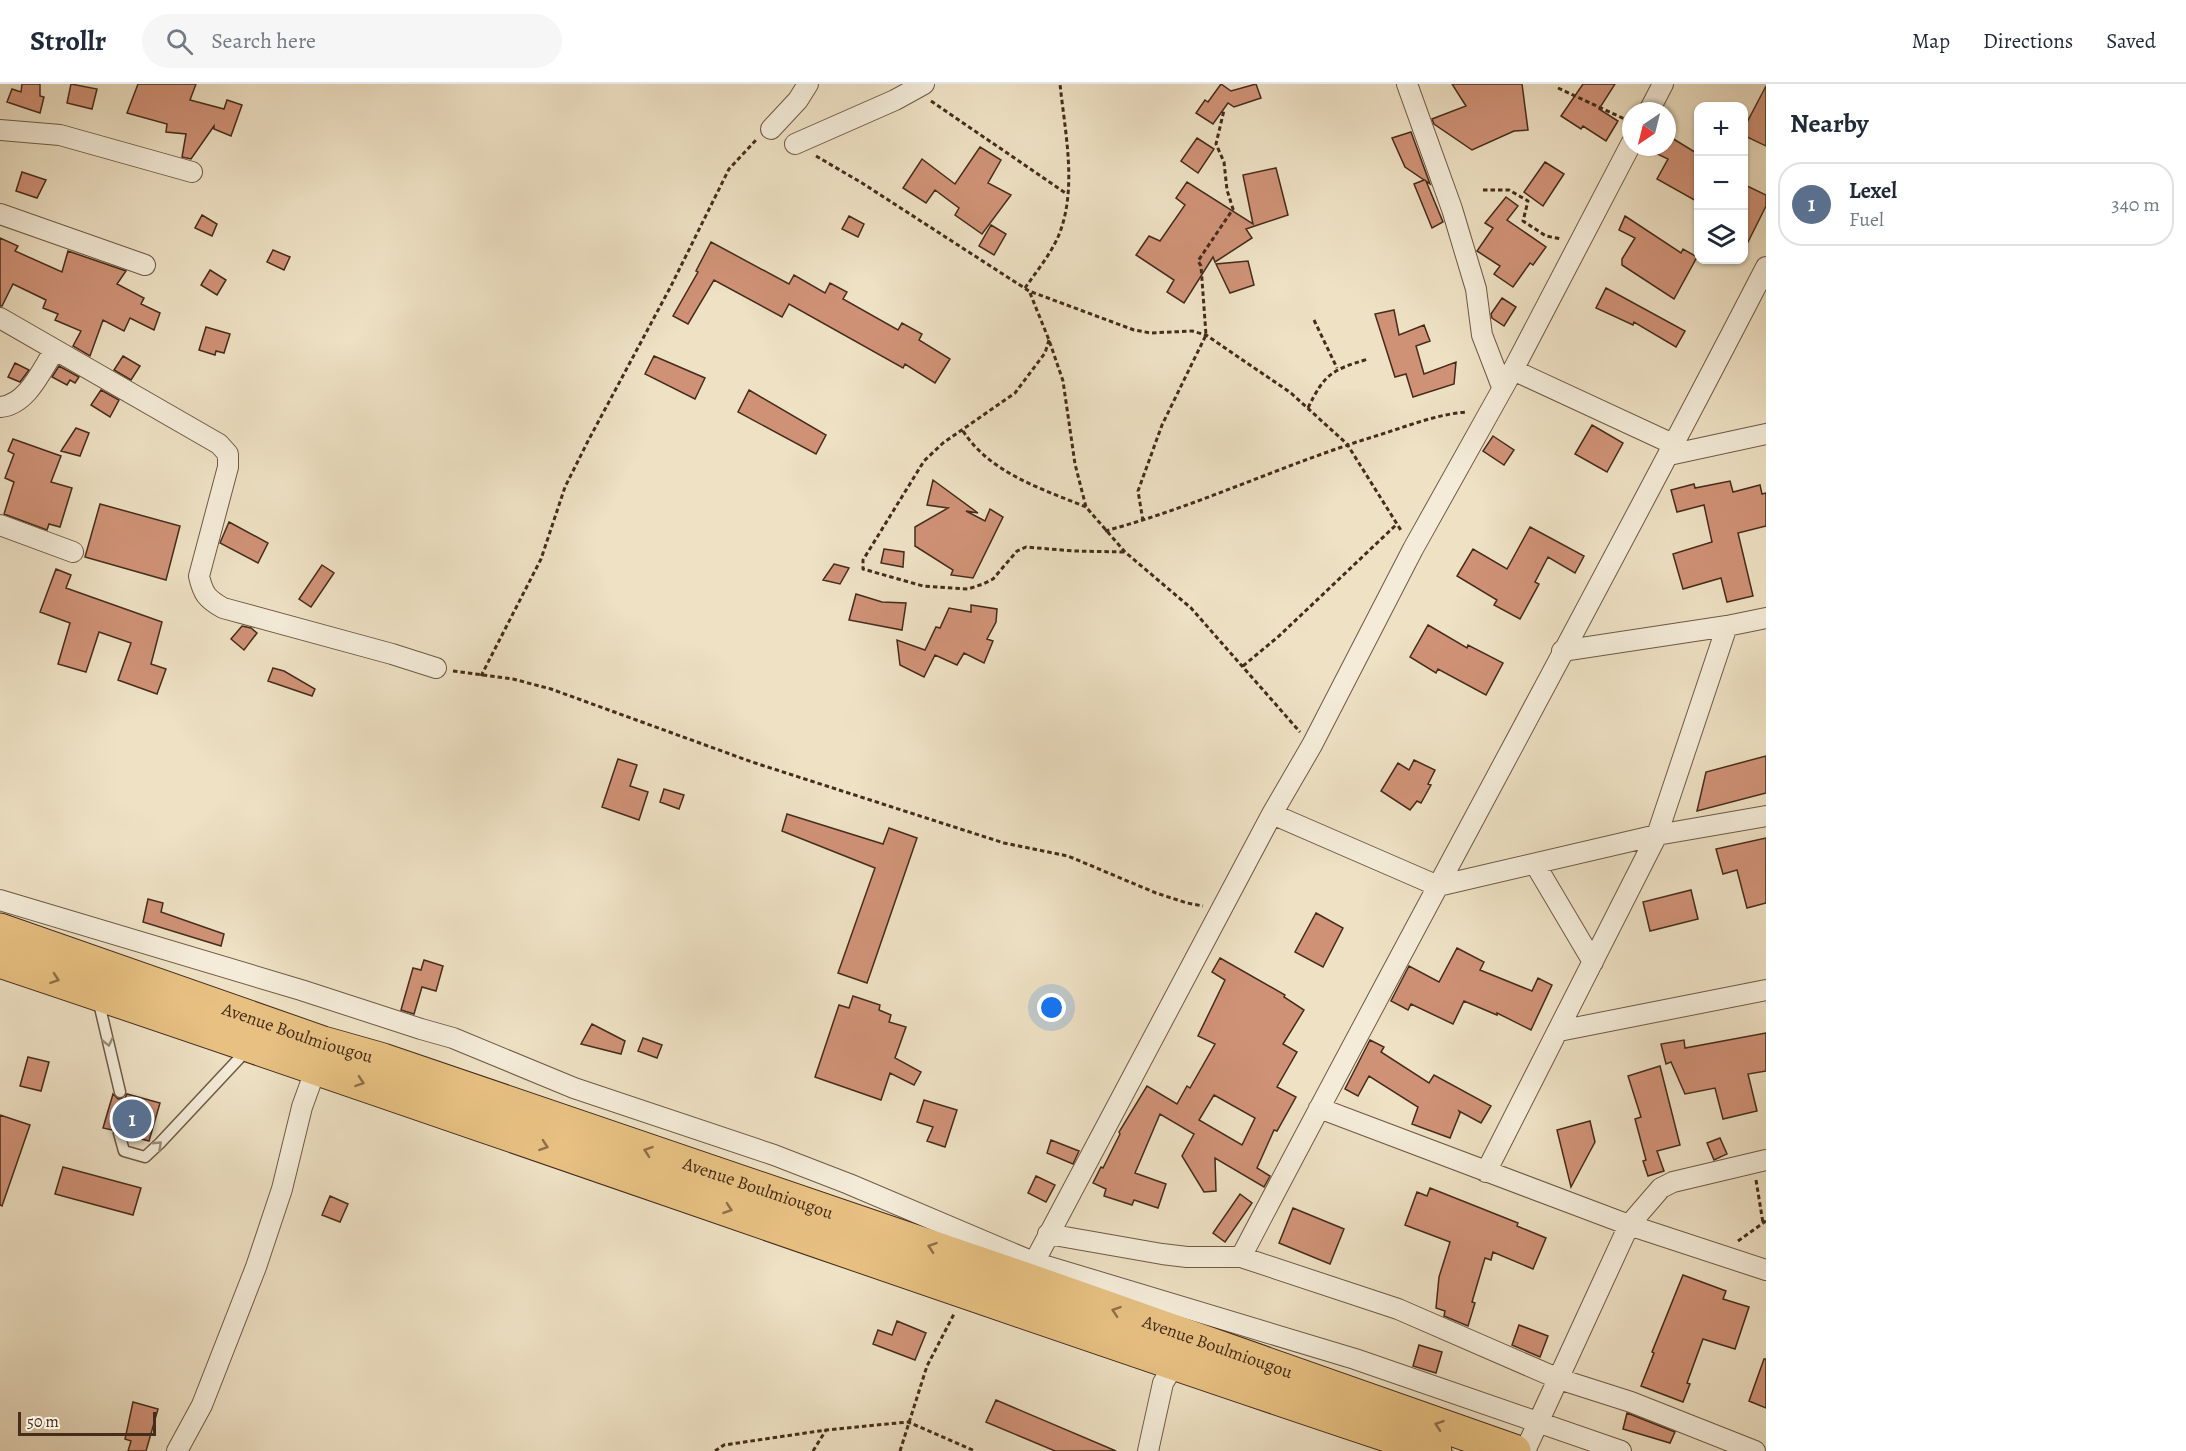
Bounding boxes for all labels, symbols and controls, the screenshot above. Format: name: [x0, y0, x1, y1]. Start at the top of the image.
search box: [142, 14, 562, 68]
text: Strollr: [30, 22, 106, 60]
icon: search: [163, 25, 196, 58]
text: Search here: [211, 26, 316, 56]
text: Map: [1912, 27, 1950, 55]
text: Directions: [1983, 27, 2073, 55]
text: Saved: [2106, 27, 2156, 55]
north arrow: [1622, 102, 1676, 156]
map controls: [1694, 102, 1748, 264]
button: +: [1694, 102, 1748, 156]
text: Nearby: [1790, 106, 1869, 141]
button: −: [1694, 156, 1748, 210]
text: Lexel: [1849, 176, 1897, 206]
text: 1: [1808, 191, 1815, 218]
text: 340 m: [2111, 191, 2160, 218]
text: Fuel: [1849, 206, 1884, 233]
button: layers: [1694, 210, 1748, 264]
one-way arrow: [50, 972, 60, 985]
your location: [1037, 993, 1066, 1022]
street label: Avenue Boulmiougou: [218, 996, 376, 1069]
one-way arrow: [101, 1037, 114, 1047]
one-way arrow: [354, 1074, 365, 1087]
pin: 1: [112, 1096, 152, 1142]
one-way arrow: [538, 1138, 549, 1151]
one-way arrow: [151, 1141, 162, 1152]
one-way arrow: [643, 1145, 654, 1158]
street label: Avenue Boulmiougou: [679, 1151, 837, 1225]
one-way arrow: [722, 1202, 733, 1215]
one-way arrow: [927, 1242, 938, 1255]
one-way arrow: [1111, 1305, 1122, 1318]
street label: Avenue Boulmiougou: [1138, 1309, 1296, 1384]
scale bar: [18, 1409, 156, 1436]
text: 50 m: [27, 1411, 59, 1433]
one-way arrow: [1434, 1419, 1445, 1432]

